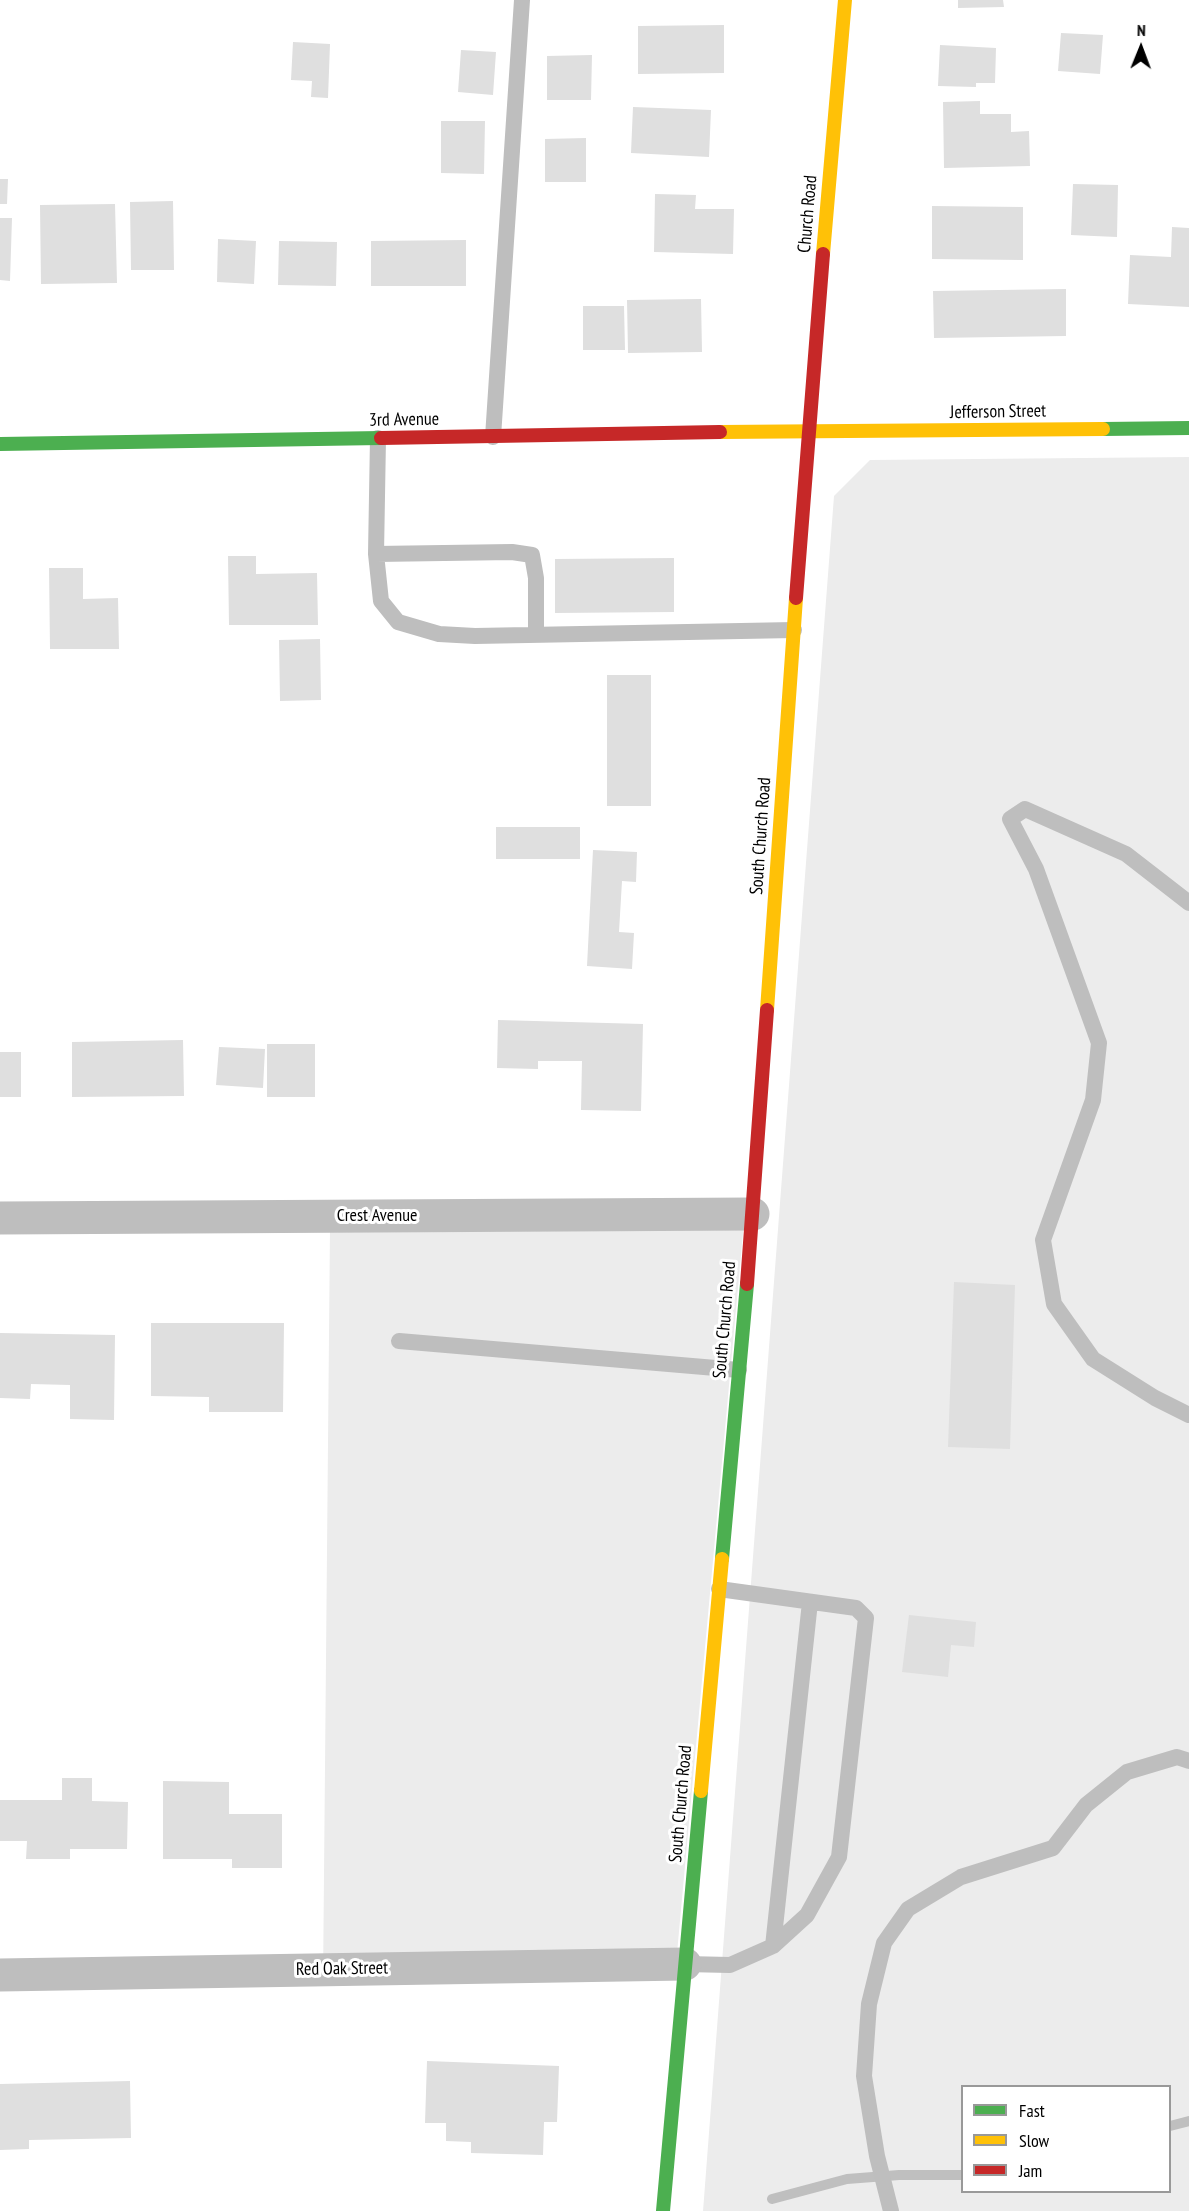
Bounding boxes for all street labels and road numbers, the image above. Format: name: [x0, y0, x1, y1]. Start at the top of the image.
street label: Church Road: [794, 174, 822, 254]
street label: Jefferson Street: [950, 400, 1046, 424]
street label: 3rd Avenue: [369, 409, 439, 431]
street label: South Church Road: [746, 777, 776, 895]
street label: Crest Avenue: [337, 1205, 417, 1227]
street label: South Church Road: [709, 1260, 741, 1380]
street label: South Church Road: [665, 1744, 697, 1864]
street label: Red Oak Street: [296, 1957, 388, 1981]

